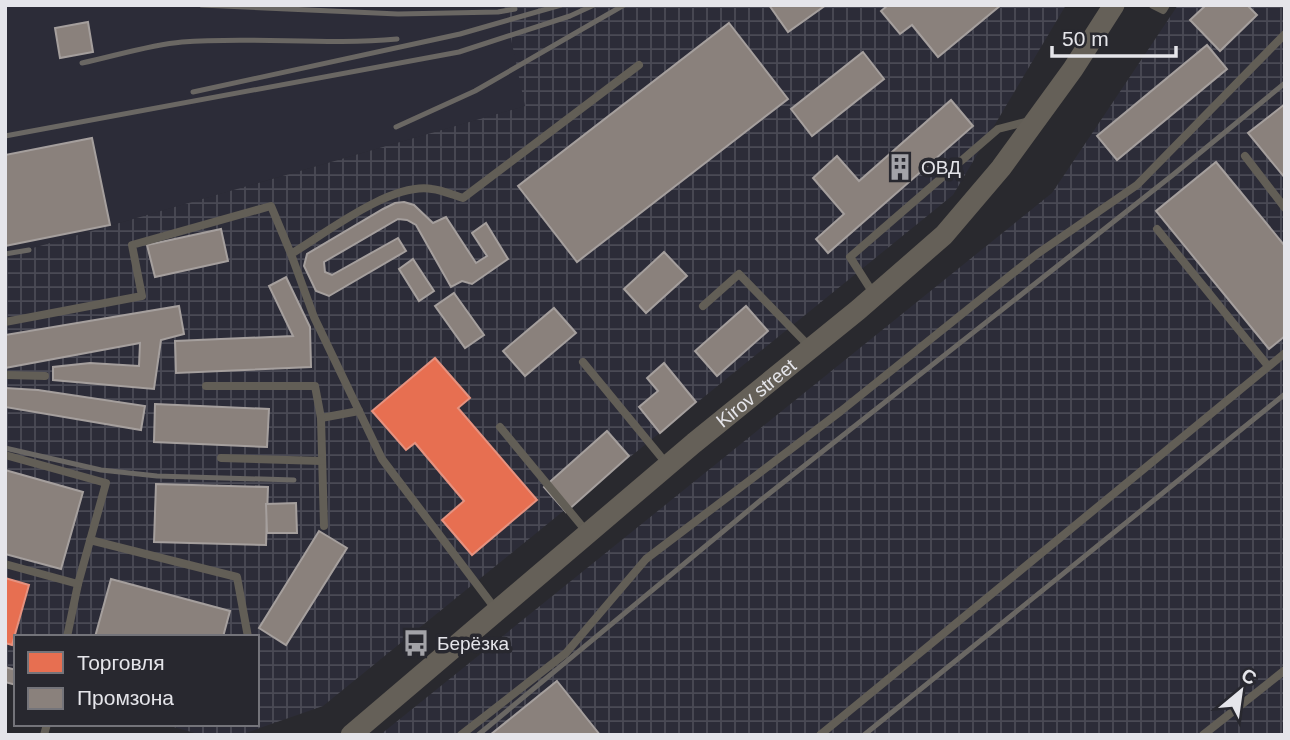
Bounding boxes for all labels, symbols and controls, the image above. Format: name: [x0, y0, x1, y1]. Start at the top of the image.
scale bar: [1052, 14, 1176, 58]
text: 50 m: [1062, 27, 1109, 50]
building icon: ОВД: [885, 152, 915, 182]
place label: ОВД: [921, 157, 961, 178]
street label: Kirov street: [712, 354, 800, 431]
bus stop icon: Берёзка: [401, 628, 431, 658]
place label: Берёзка: [437, 633, 510, 654]
legend: [14, 635, 259, 726]
text: Торговля: [77, 651, 165, 674]
north arrow: [1206, 656, 1276, 726]
text: С: [1238, 664, 1260, 689]
text: Промзона: [77, 686, 174, 709]

